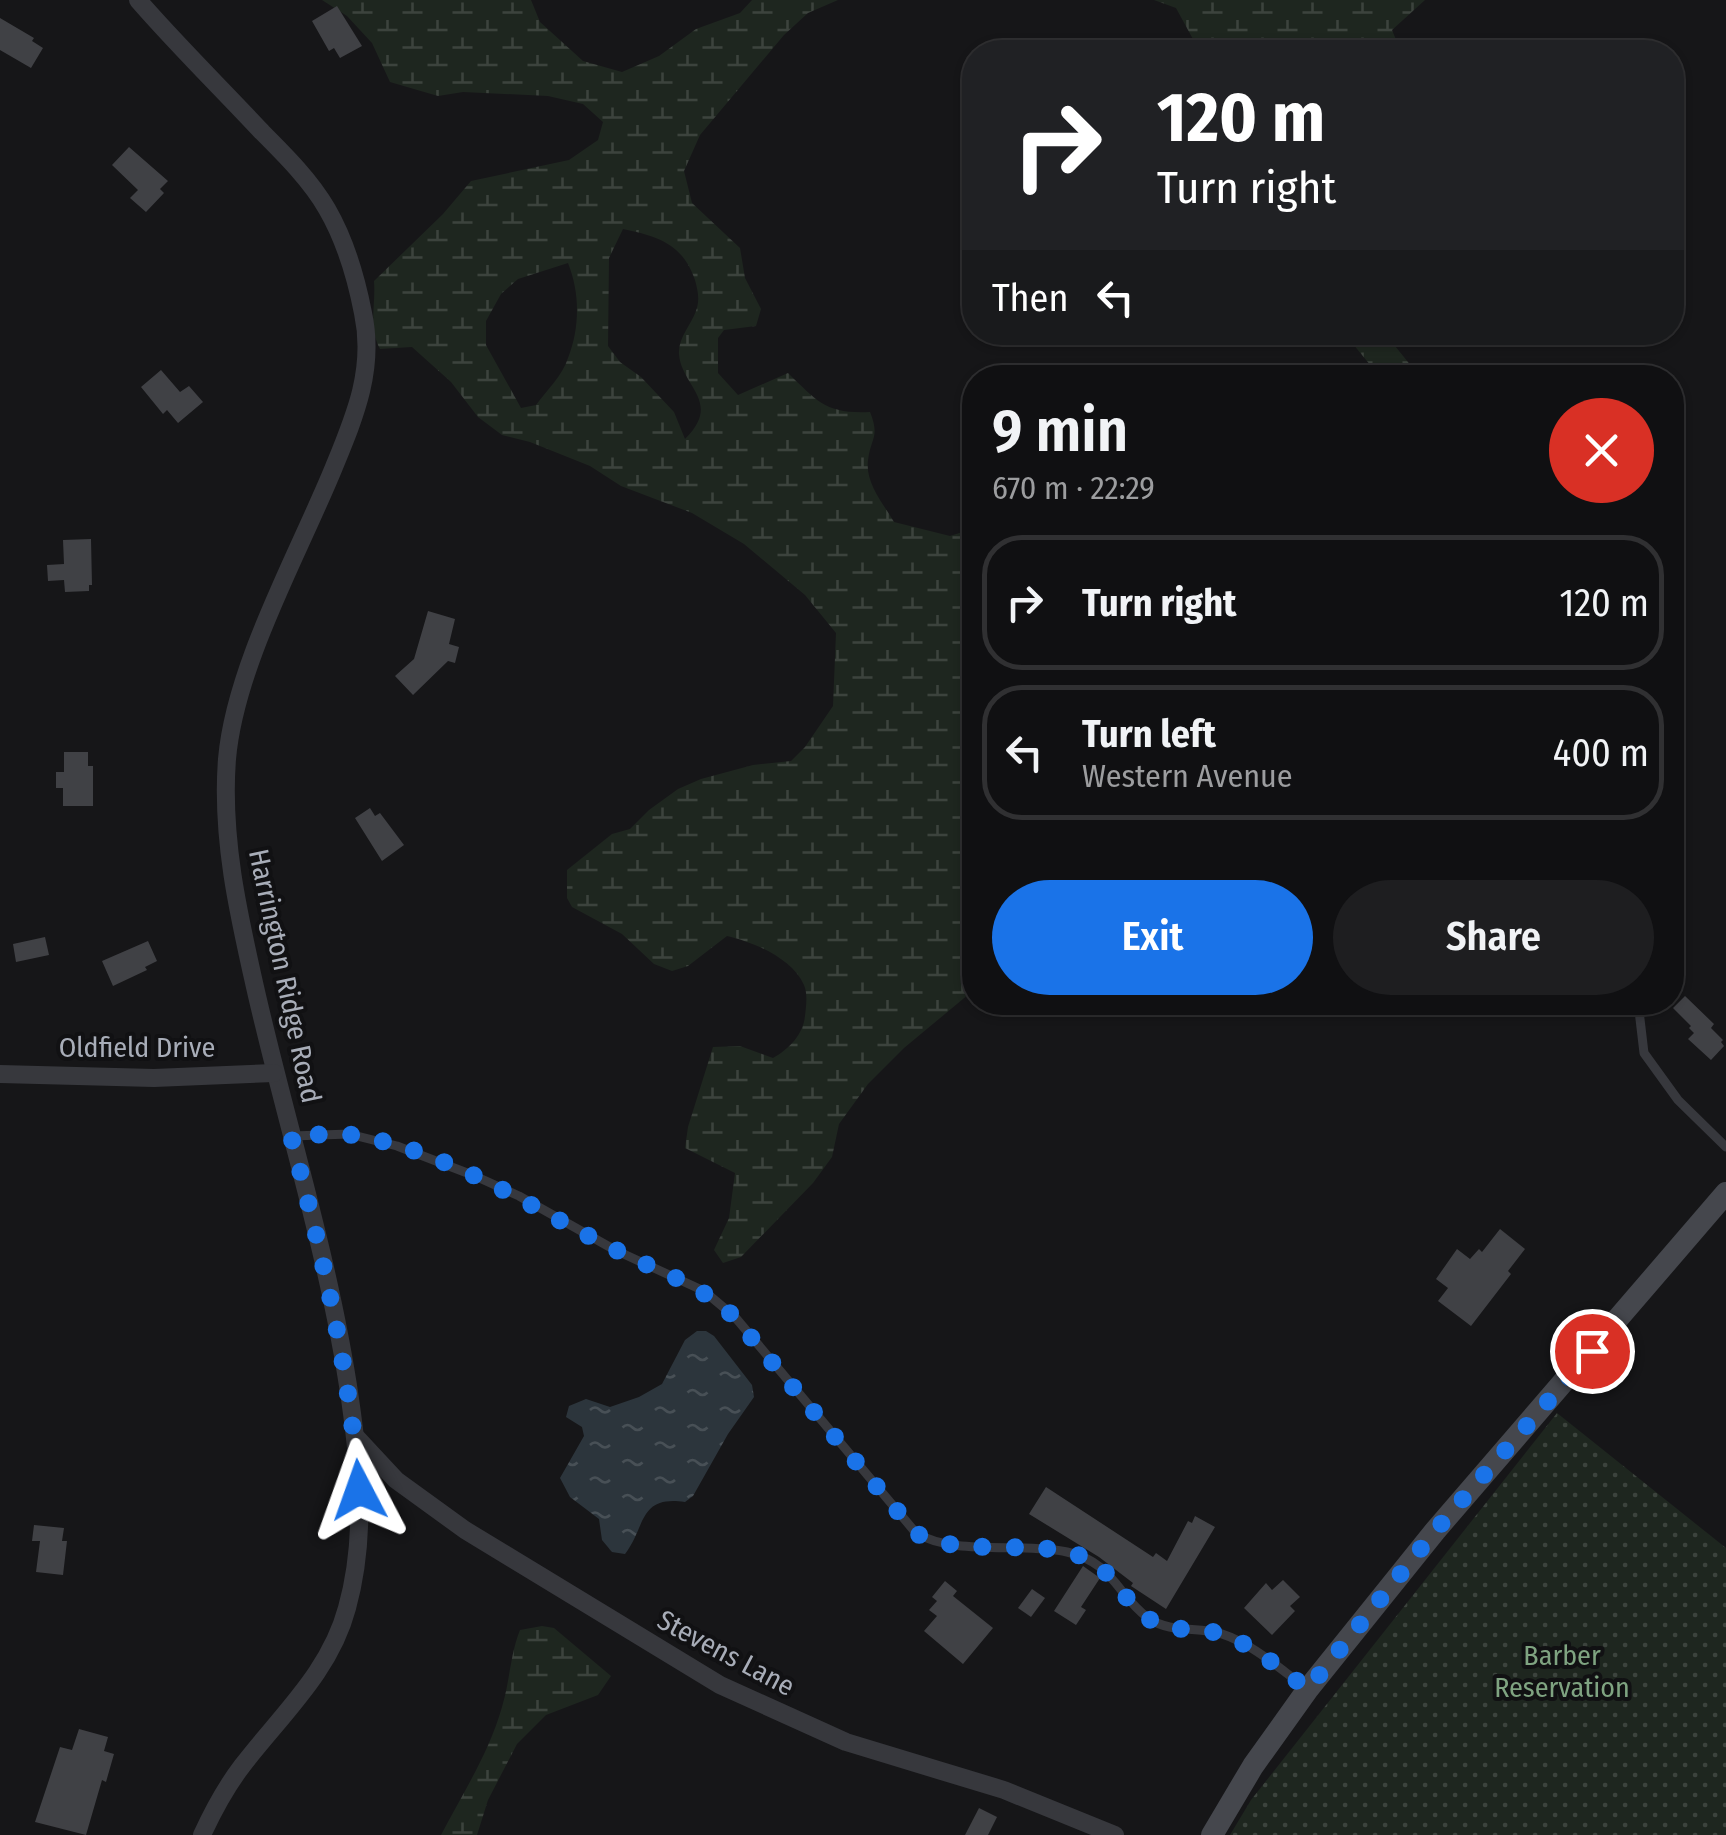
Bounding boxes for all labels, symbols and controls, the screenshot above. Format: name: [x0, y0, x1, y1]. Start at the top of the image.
text: 120 m: [1157, 76, 1325, 160]
icon: right: [992, 80, 1122, 210]
text: Turn right: [1157, 161, 1336, 215]
icon: left: [1088, 270, 1143, 325]
text: Then: [992, 275, 1068, 321]
text: 9 min: [992, 395, 1128, 467]
button: close: [1549, 398, 1654, 503]
text: 670 m · 22:29: [992, 469, 1155, 507]
icon: right: [997, 575, 1052, 630]
text: Turn right: [1082, 580, 1236, 626]
text: 120 m: [1559, 580, 1649, 626]
text: Turn left: [1082, 711, 1216, 757]
icon: left: [997, 725, 1052, 780]
text: 400 m: [1553, 730, 1649, 776]
text: Western Avenue: [1082, 757, 1293, 795]
street label: Harrington Ridge Road: [242, 846, 328, 1106]
button: Exit: [992, 880, 1313, 995]
button: Share: [1333, 880, 1654, 995]
street label: Oldfield Drive: [59, 1031, 215, 1064]
pin: [1550, 1309, 1635, 1394]
icon: arrive: [1565, 1324, 1620, 1379]
position arrow: [307, 1438, 411, 1542]
street label: Stevens Lane: [652, 1603, 800, 1703]
park label: Barber Reservation: [1494, 1639, 1630, 1704]

